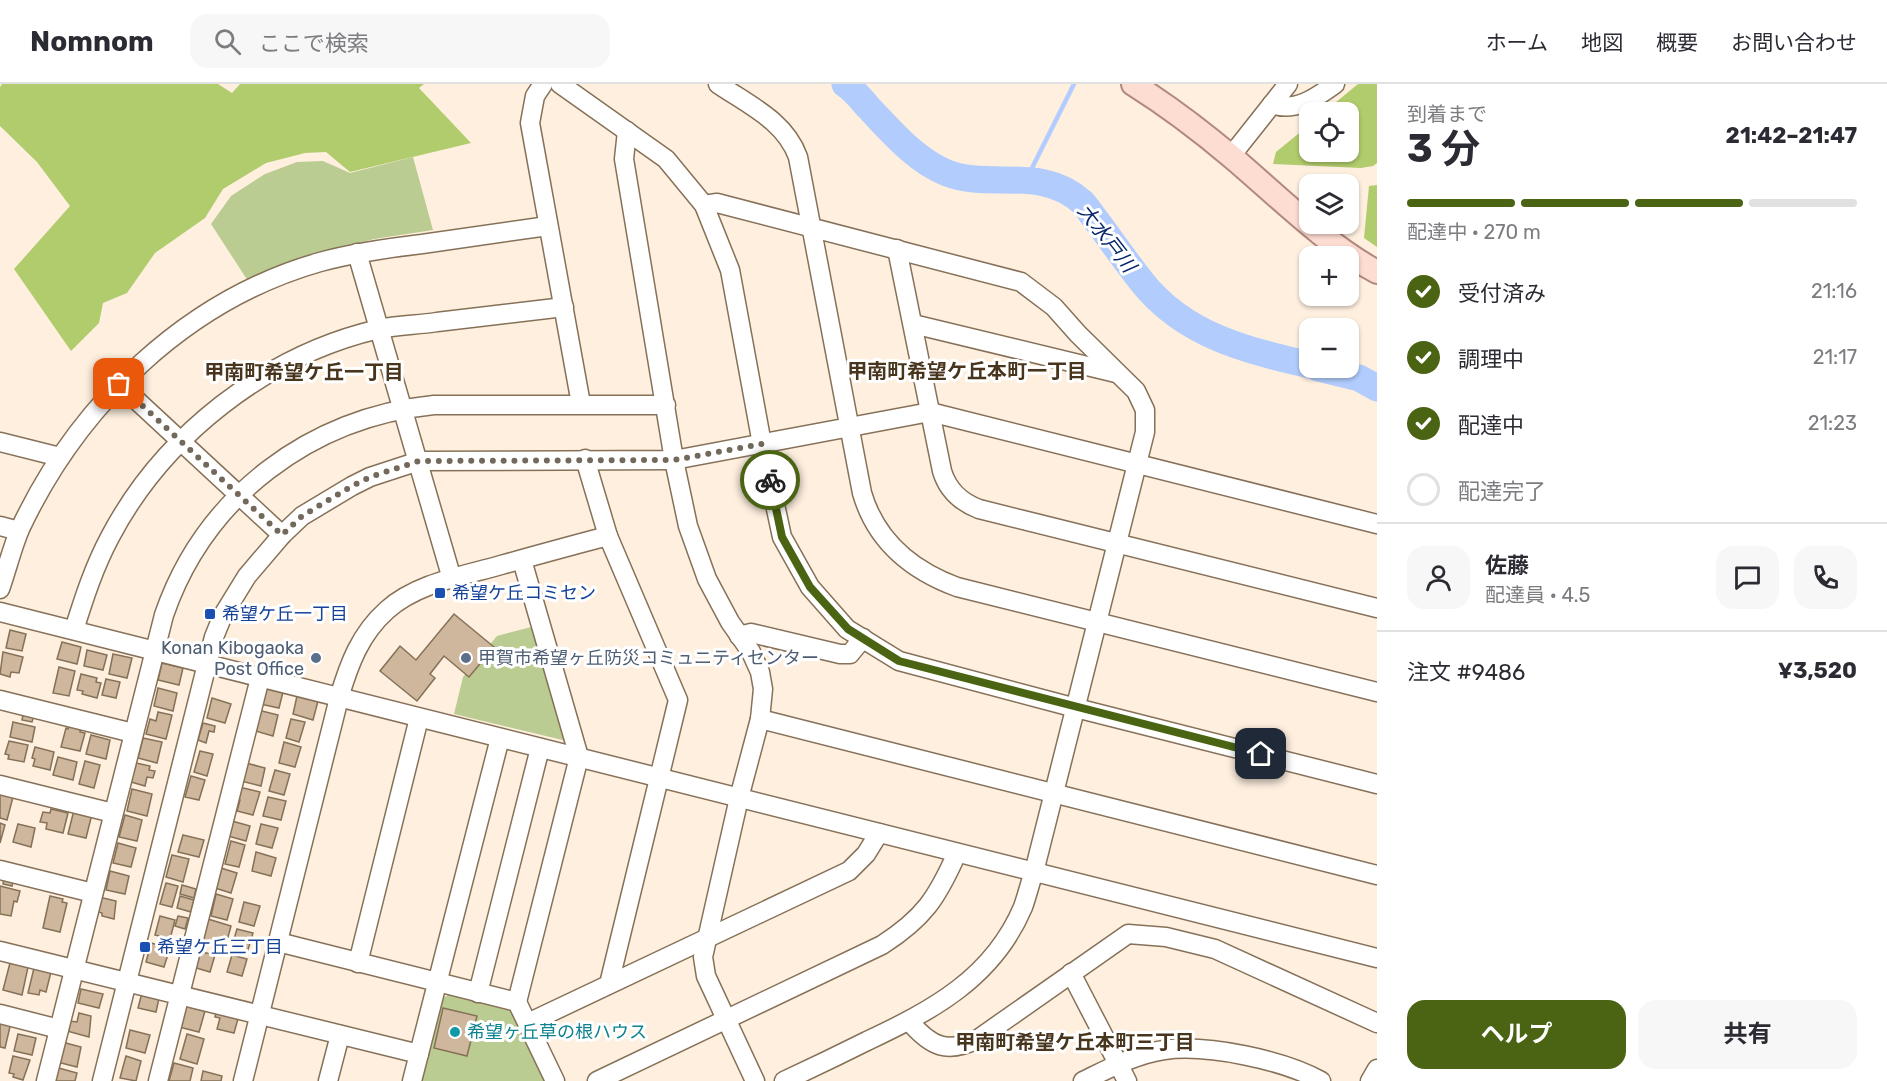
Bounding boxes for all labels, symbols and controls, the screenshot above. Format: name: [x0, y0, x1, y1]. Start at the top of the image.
search box: [190, 14, 610, 68]
text: Nomnom: [30, 25, 154, 58]
icon: search: [211, 25, 244, 58]
text: ここで検索: [259, 30, 369, 57]
text: ホーム: [1486, 30, 1548, 55]
text: 地図: [1581, 30, 1623, 55]
text: 概要: [1656, 30, 1698, 55]
text: お問い合わせ: [1731, 30, 1857, 55]
map controls: [1299, 102, 1359, 378]
button: locate: [1299, 102, 1359, 162]
text: 到着まで: [1407, 102, 1487, 126]
text: 21:42–21:47: [1726, 122, 1857, 149]
text: 3 分: [1407, 126, 1480, 172]
button: layers: [1299, 174, 1359, 234]
water label: 大水戸川: [1073, 199, 1142, 278]
text: 配達中 · 270 m: [1407, 220, 1541, 244]
button: +: [1299, 246, 1359, 306]
icon: check: [1407, 275, 1440, 308]
text: 21:16: [1811, 279, 1857, 303]
text: 受付済み: [1458, 280, 1546, 307]
button: −: [1299, 318, 1359, 378]
icon: check: [1407, 341, 1440, 374]
text: 21:17: [1813, 345, 1857, 369]
text: 調理中: [1458, 346, 1524, 373]
pin: [93, 358, 144, 409]
district label: 甲南町希望ケ丘本町一丁目: [847, 359, 1087, 383]
district label: 甲南町希望ケ丘一丁目: [204, 360, 404, 384]
icon: bag: [102, 367, 135, 400]
icon: check: [1407, 407, 1440, 440]
text: 21:23: [1808, 411, 1857, 435]
text: 配達中: [1458, 412, 1524, 439]
courier: [740, 450, 800, 510]
icon: bike: [754, 464, 787, 497]
text: 配達完了: [1458, 478, 1546, 505]
button: person: [1407, 546, 1470, 609]
button: chat: [1716, 546, 1779, 609]
button: phone: [1794, 546, 1857, 609]
text: 佐藤: [1485, 552, 1529, 579]
place label: 希望ケ丘コミセン: [452, 582, 596, 604]
text: 配達員 · 4.5: [1485, 583, 1590, 607]
marker: 希望ケ丘コミセン: [433, 586, 447, 600]
place label: 希望ケ丘一丁目: [222, 603, 348, 625]
marker: 希望ケ丘一丁目: [203, 607, 217, 621]
place label: Konan Kibogaoka Post Office: [161, 637, 304, 680]
place label: 甲賀市希望ヶ丘防災コミュニティセンター: [478, 647, 819, 669]
marker: Konan Kibogaoka Post Office: [309, 651, 323, 665]
marker: 甲賀市希望ヶ丘防災コミュニティセンター: [459, 651, 473, 665]
text: ¥3,520: [1778, 657, 1857, 684]
text: 注文 #9486: [1407, 659, 1525, 686]
pin: [1235, 728, 1286, 779]
icon: home: [1244, 737, 1277, 770]
place label: 希望ケ丘三丁目: [157, 936, 283, 958]
marker: 希望ケ丘三丁目: [138, 940, 152, 954]
button: ヘルプ: [1407, 1000, 1626, 1069]
button: 共有: [1638, 1000, 1857, 1069]
place label: 希望ヶ丘草の根ハウス: [467, 1021, 647, 1043]
marker: 希望ヶ丘草の根ハウス: [448, 1025, 462, 1039]
district label: 甲南町希望ケ丘本町三丁目: [955, 1030, 1195, 1054]

